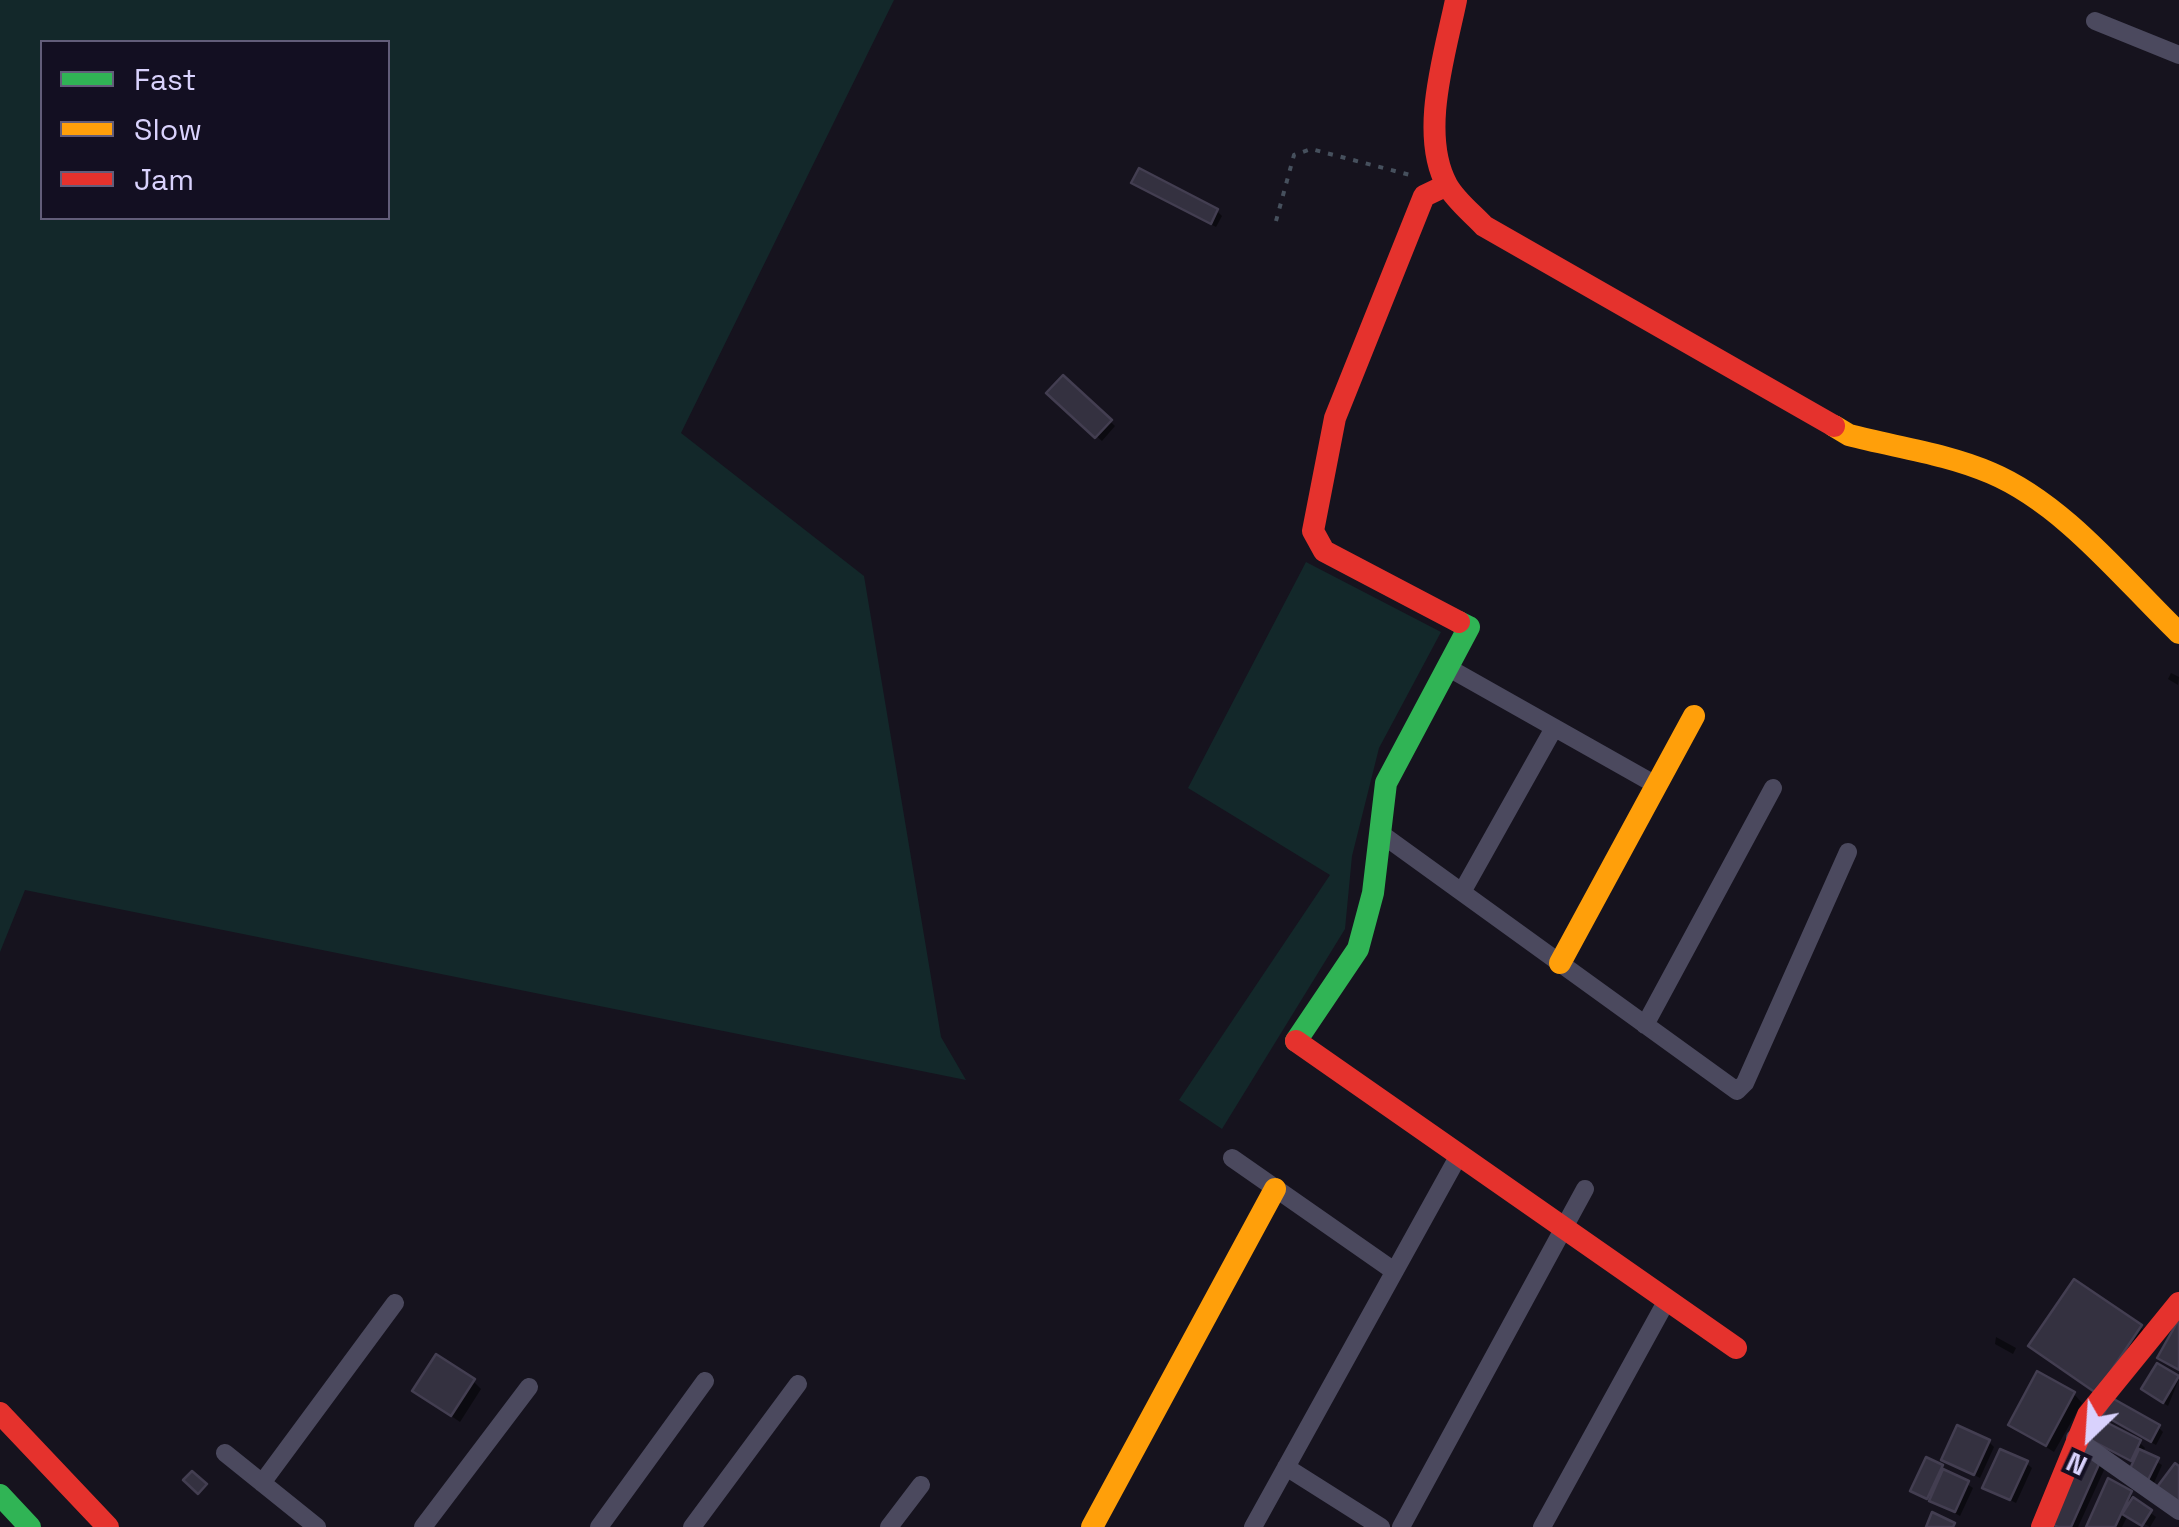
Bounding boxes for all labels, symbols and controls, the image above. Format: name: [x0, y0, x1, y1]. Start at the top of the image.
legend: [40, 40, 390, 220]
text: Fast: [134, 60, 196, 99]
text: Slow: [134, 110, 202, 149]
text: Jam: [134, 160, 194, 199]
north arrow: [2039, 1387, 2139, 1487]
text: N: [2060, 1444, 2092, 1484]

